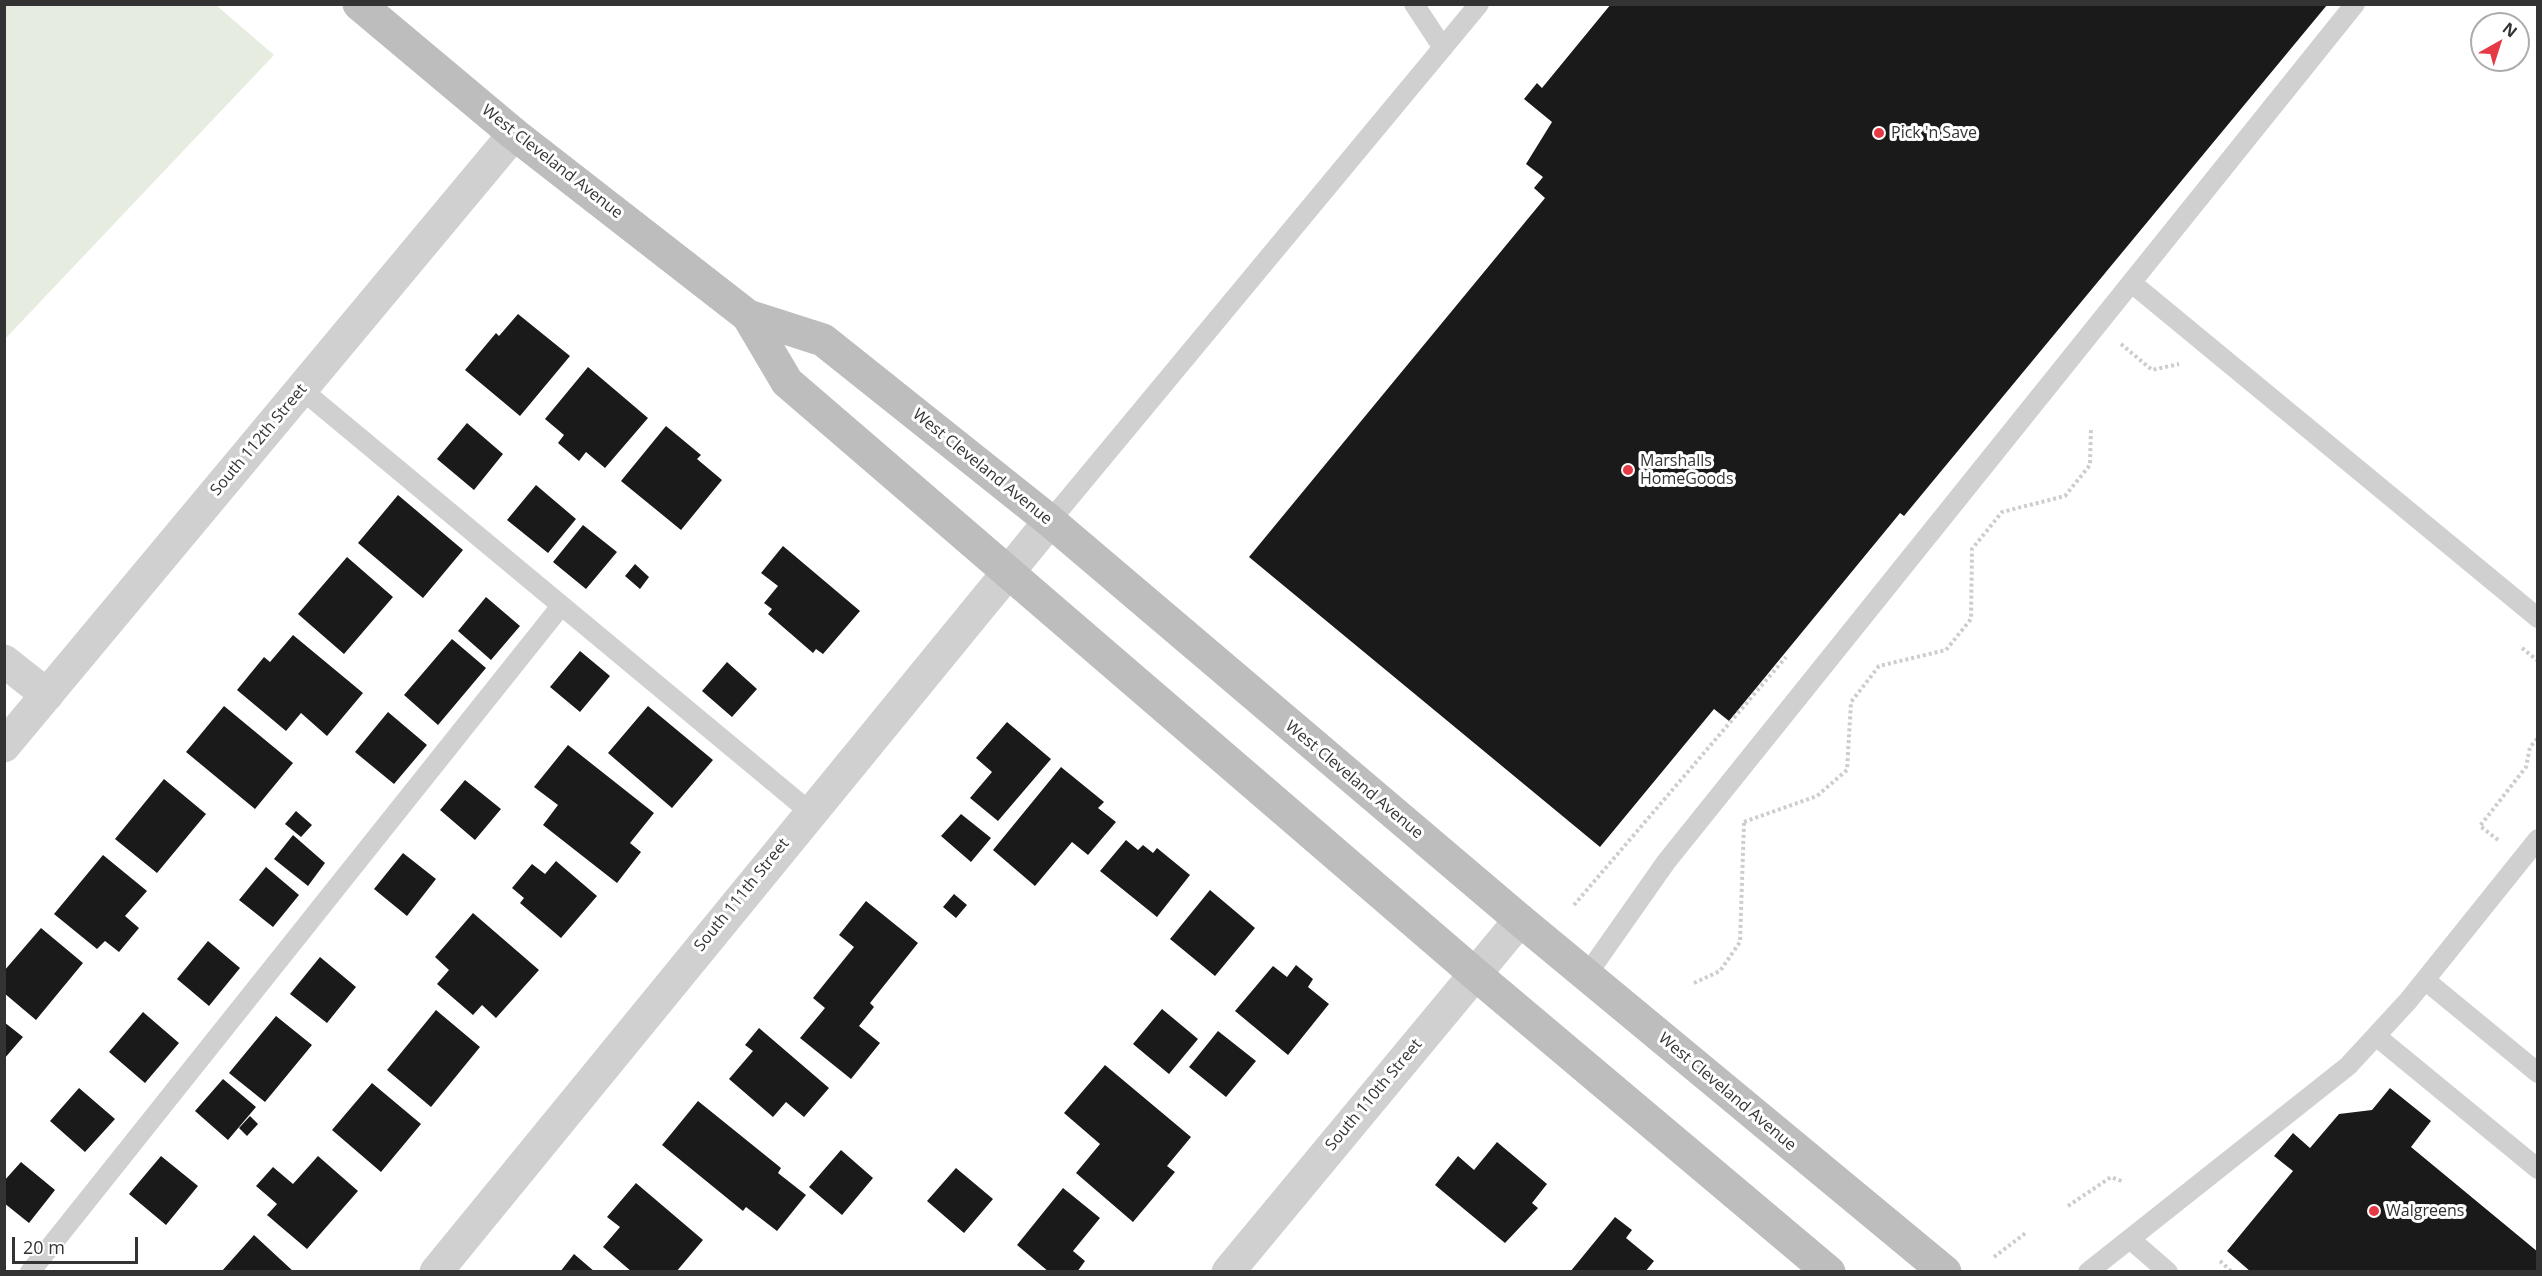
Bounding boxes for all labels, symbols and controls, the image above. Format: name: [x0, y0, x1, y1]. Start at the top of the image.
north arrow: [2470, 12, 2530, 72]
text: N: [2498, 17, 2522, 42]
street label: West Cleveland Avenue: [478, 101, 626, 223]
place label: Pick 'n Save: [1891, 123, 1977, 143]
marker: Pick 'n Save: [1872, 126, 1886, 140]
street label: South 112th Street: [207, 380, 311, 500]
street label: West Cleveland Avenue: [908, 405, 1056, 529]
place label: Marshalls HomeGoods: [1640, 451, 1734, 489]
marker: Marshalls HomeGoods: [1621, 463, 1635, 477]
street label: West Cleveland Avenue: [1281, 717, 1427, 843]
street label: South 111th Street: [691, 835, 793, 955]
street label: West Cleveland Avenue: [1654, 1029, 1800, 1155]
street label: South 110th Street: [1322, 1035, 1426, 1155]
place label: Walgreens: [2386, 1201, 2464, 1221]
marker: Walgreens: [2367, 1204, 2381, 1218]
scale bar: [15, 1225, 141, 1263]
text: 20 m: [23, 1235, 65, 1259]

